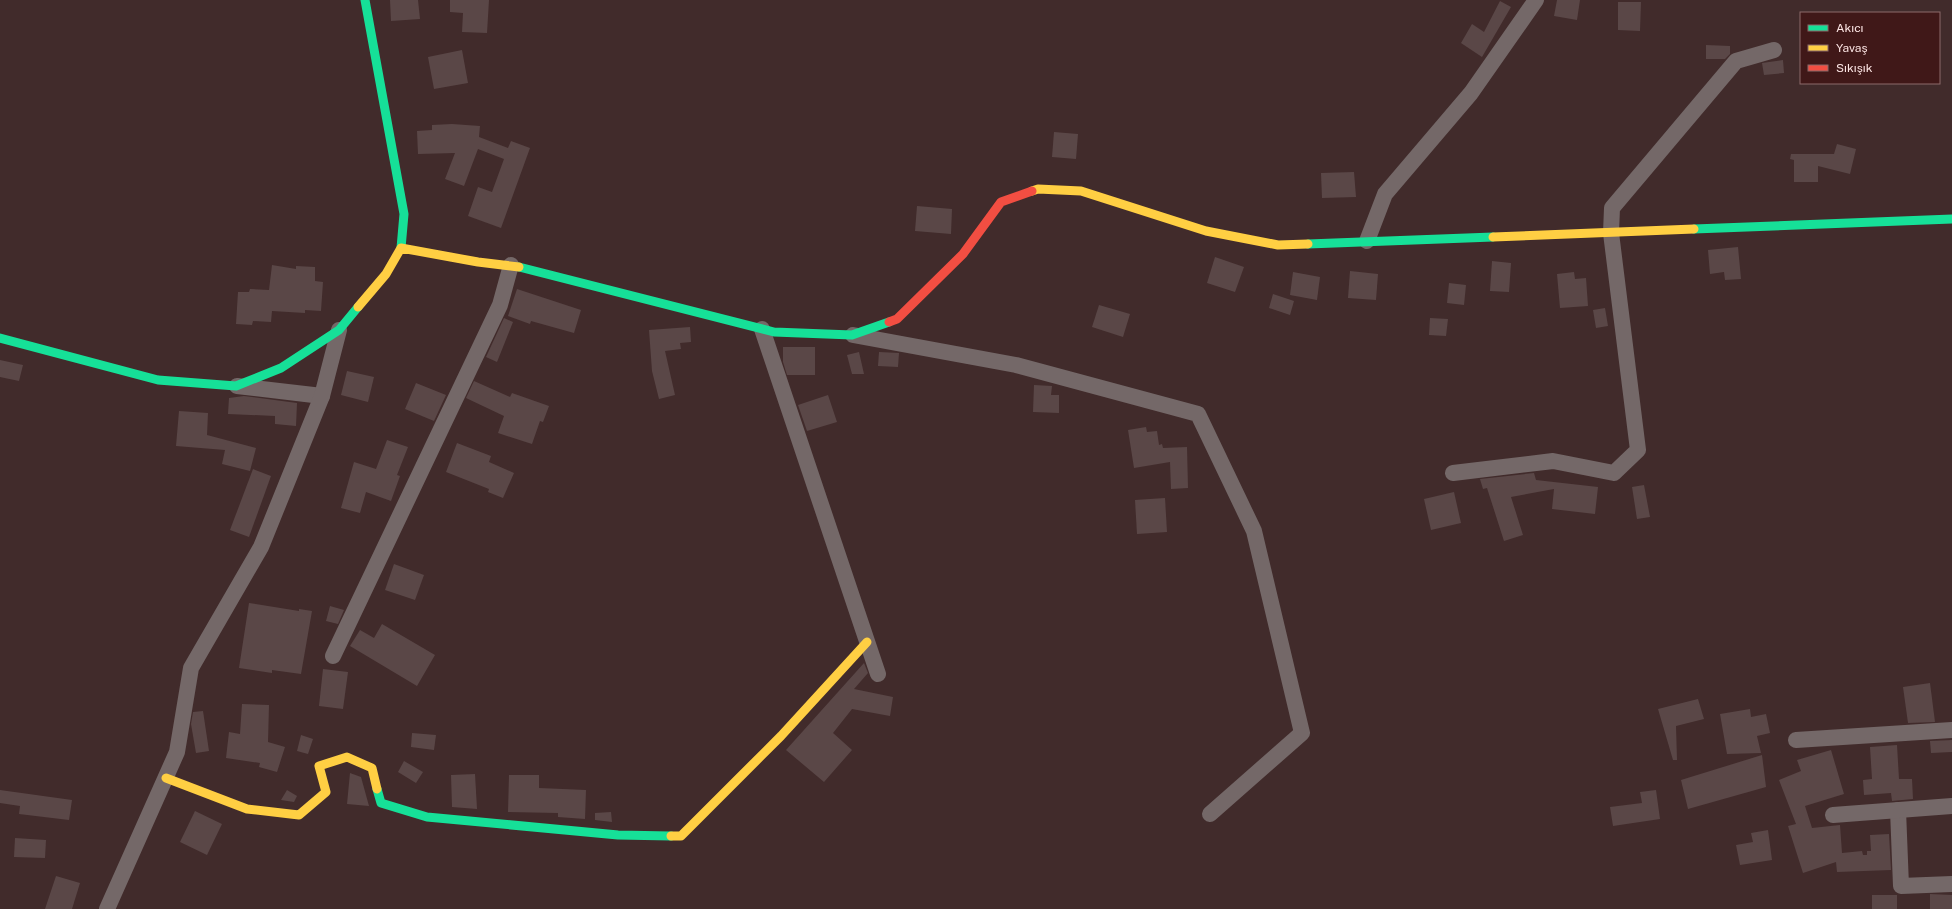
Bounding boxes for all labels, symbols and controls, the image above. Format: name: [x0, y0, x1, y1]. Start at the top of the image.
legend: [1800, 12, 1940, 84]
text: Akıcı: [1836, 21, 1864, 35]
text: Yavaş: [1836, 41, 1868, 55]
text: Sıkışık: [1836, 61, 1873, 75]

